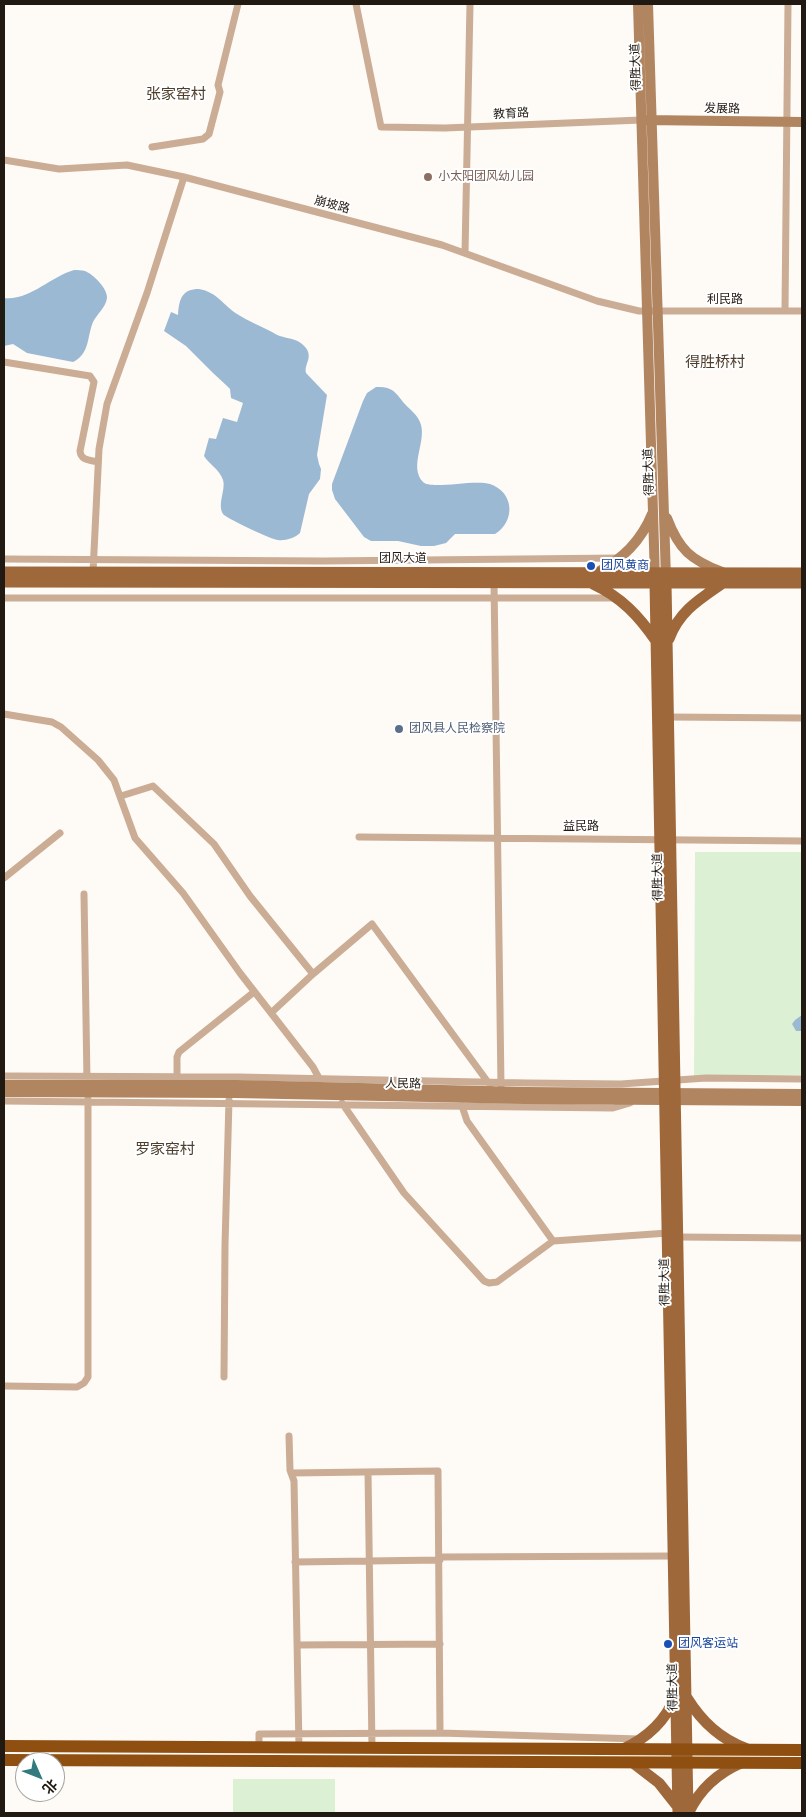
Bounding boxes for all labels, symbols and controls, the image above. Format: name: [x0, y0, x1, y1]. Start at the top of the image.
street label: 得胜大道: [628, 43, 644, 91]
district label: 张家窑村: [146, 86, 206, 104]
street label: 发展路: [704, 101, 740, 117]
street label: 教育路: [493, 106, 529, 122]
place label: 小太阳团风幼儿园: [438, 170, 534, 184]
marker: 小太阳团风幼儿园: [422, 171, 434, 183]
street label: 崩坡路: [313, 193, 351, 217]
street label: 利民路: [707, 293, 743, 307]
district label: 得胜桥村: [685, 354, 745, 372]
street label: 得胜大道: [641, 448, 657, 496]
street label: 团风大道: [379, 552, 427, 566]
place label: 团风黄商: [601, 559, 649, 573]
marker: 团风黄商: [585, 560, 597, 572]
place label: 团风县人民检察院: [409, 722, 505, 736]
marker: 团风县人民检察院: [393, 723, 405, 735]
street label: 益民路: [563, 820, 599, 834]
street label: 得胜大道: [650, 853, 666, 901]
street label: 人民路: [385, 1076, 421, 1092]
district label: 罗家窑村: [135, 1141, 195, 1159]
street label: 得胜大道: [657, 1258, 673, 1306]
place label: 团风客运站: [678, 1637, 738, 1651]
marker: 团风客运站: [662, 1638, 674, 1650]
street label: 得胜大道: [665, 1663, 681, 1711]
north arrow: [15, 1752, 65, 1802]
text: 北: [39, 1775, 61, 1798]

